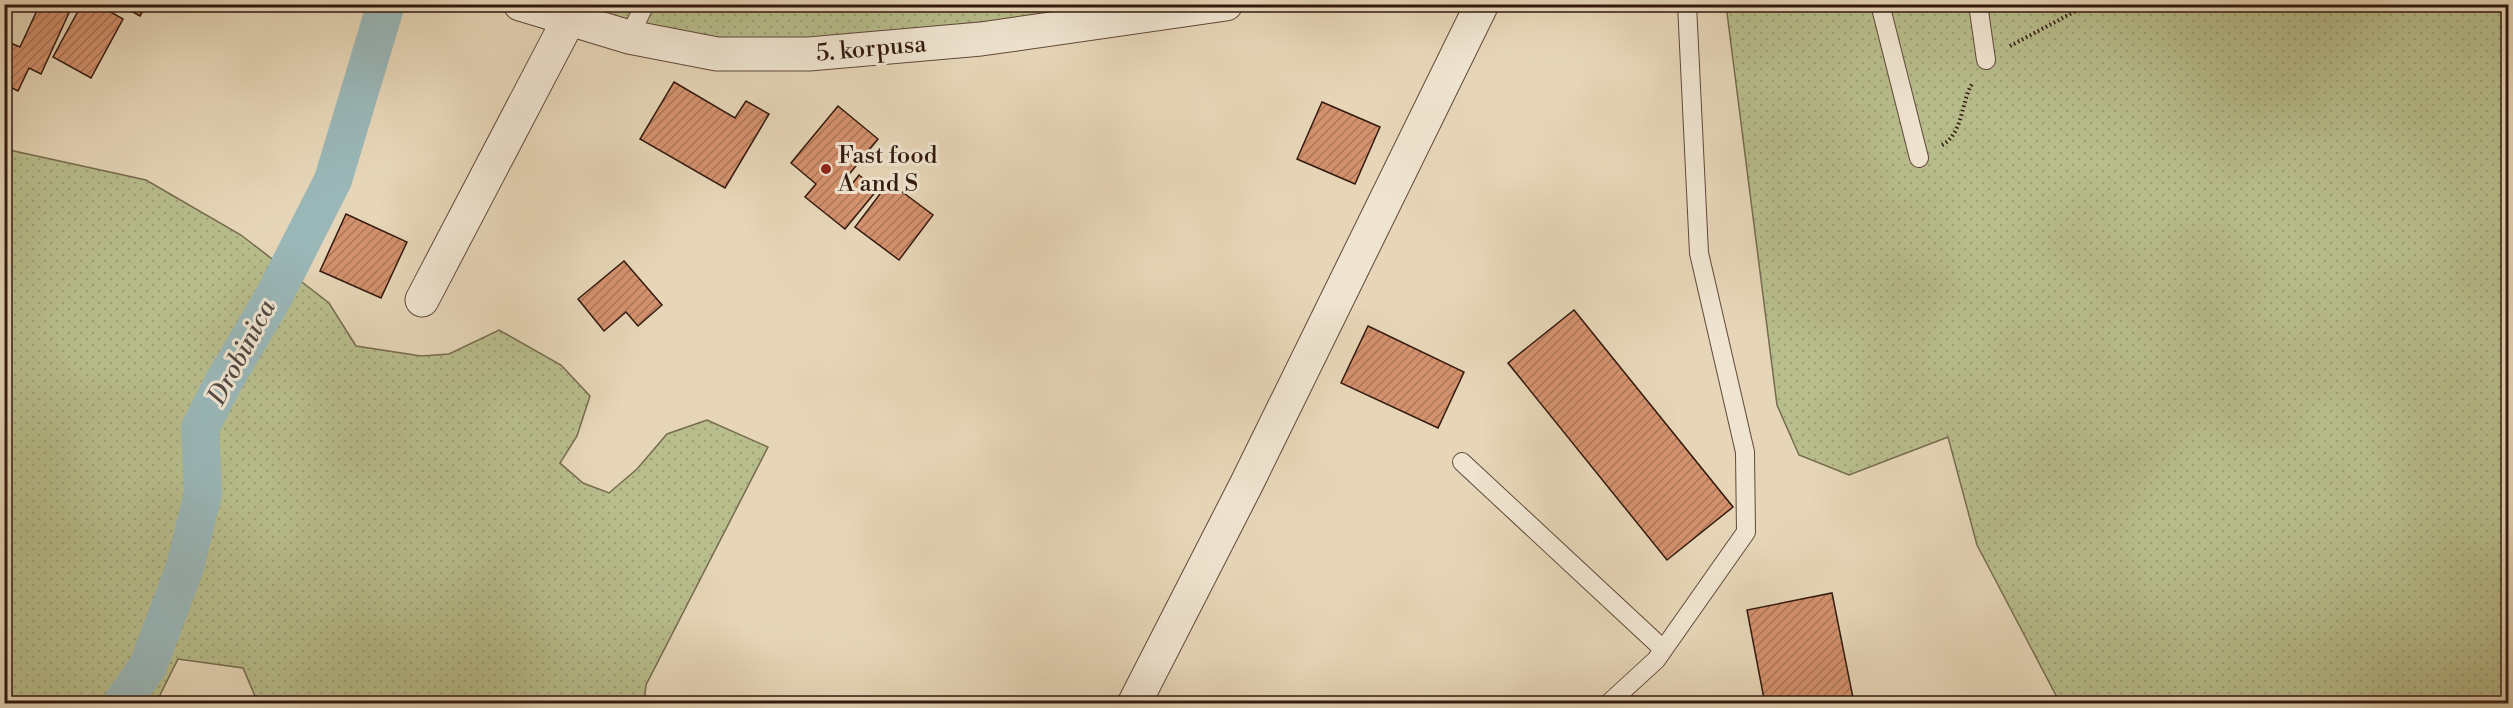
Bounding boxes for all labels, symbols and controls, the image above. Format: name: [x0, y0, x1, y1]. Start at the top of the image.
street label: 5. korpusa: [815, 29, 928, 69]
place label: Fast food A and S: [837, 141, 938, 199]
marker: Fast food A and S: [819, 162, 833, 176]
water label: Drobinica: [200, 294, 283, 411]

